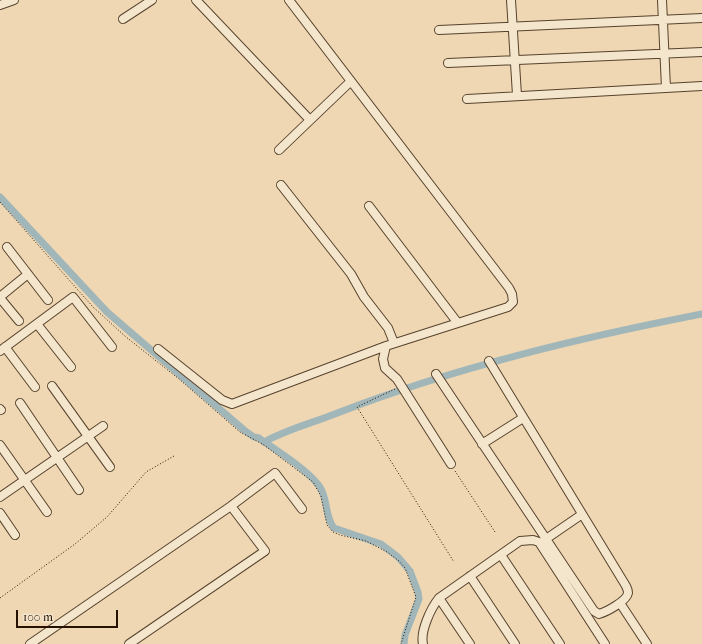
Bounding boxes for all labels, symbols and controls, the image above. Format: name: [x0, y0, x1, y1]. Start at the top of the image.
scale bar: [18, 602, 120, 628]
text: 100 m: [23, 610, 53, 624]

